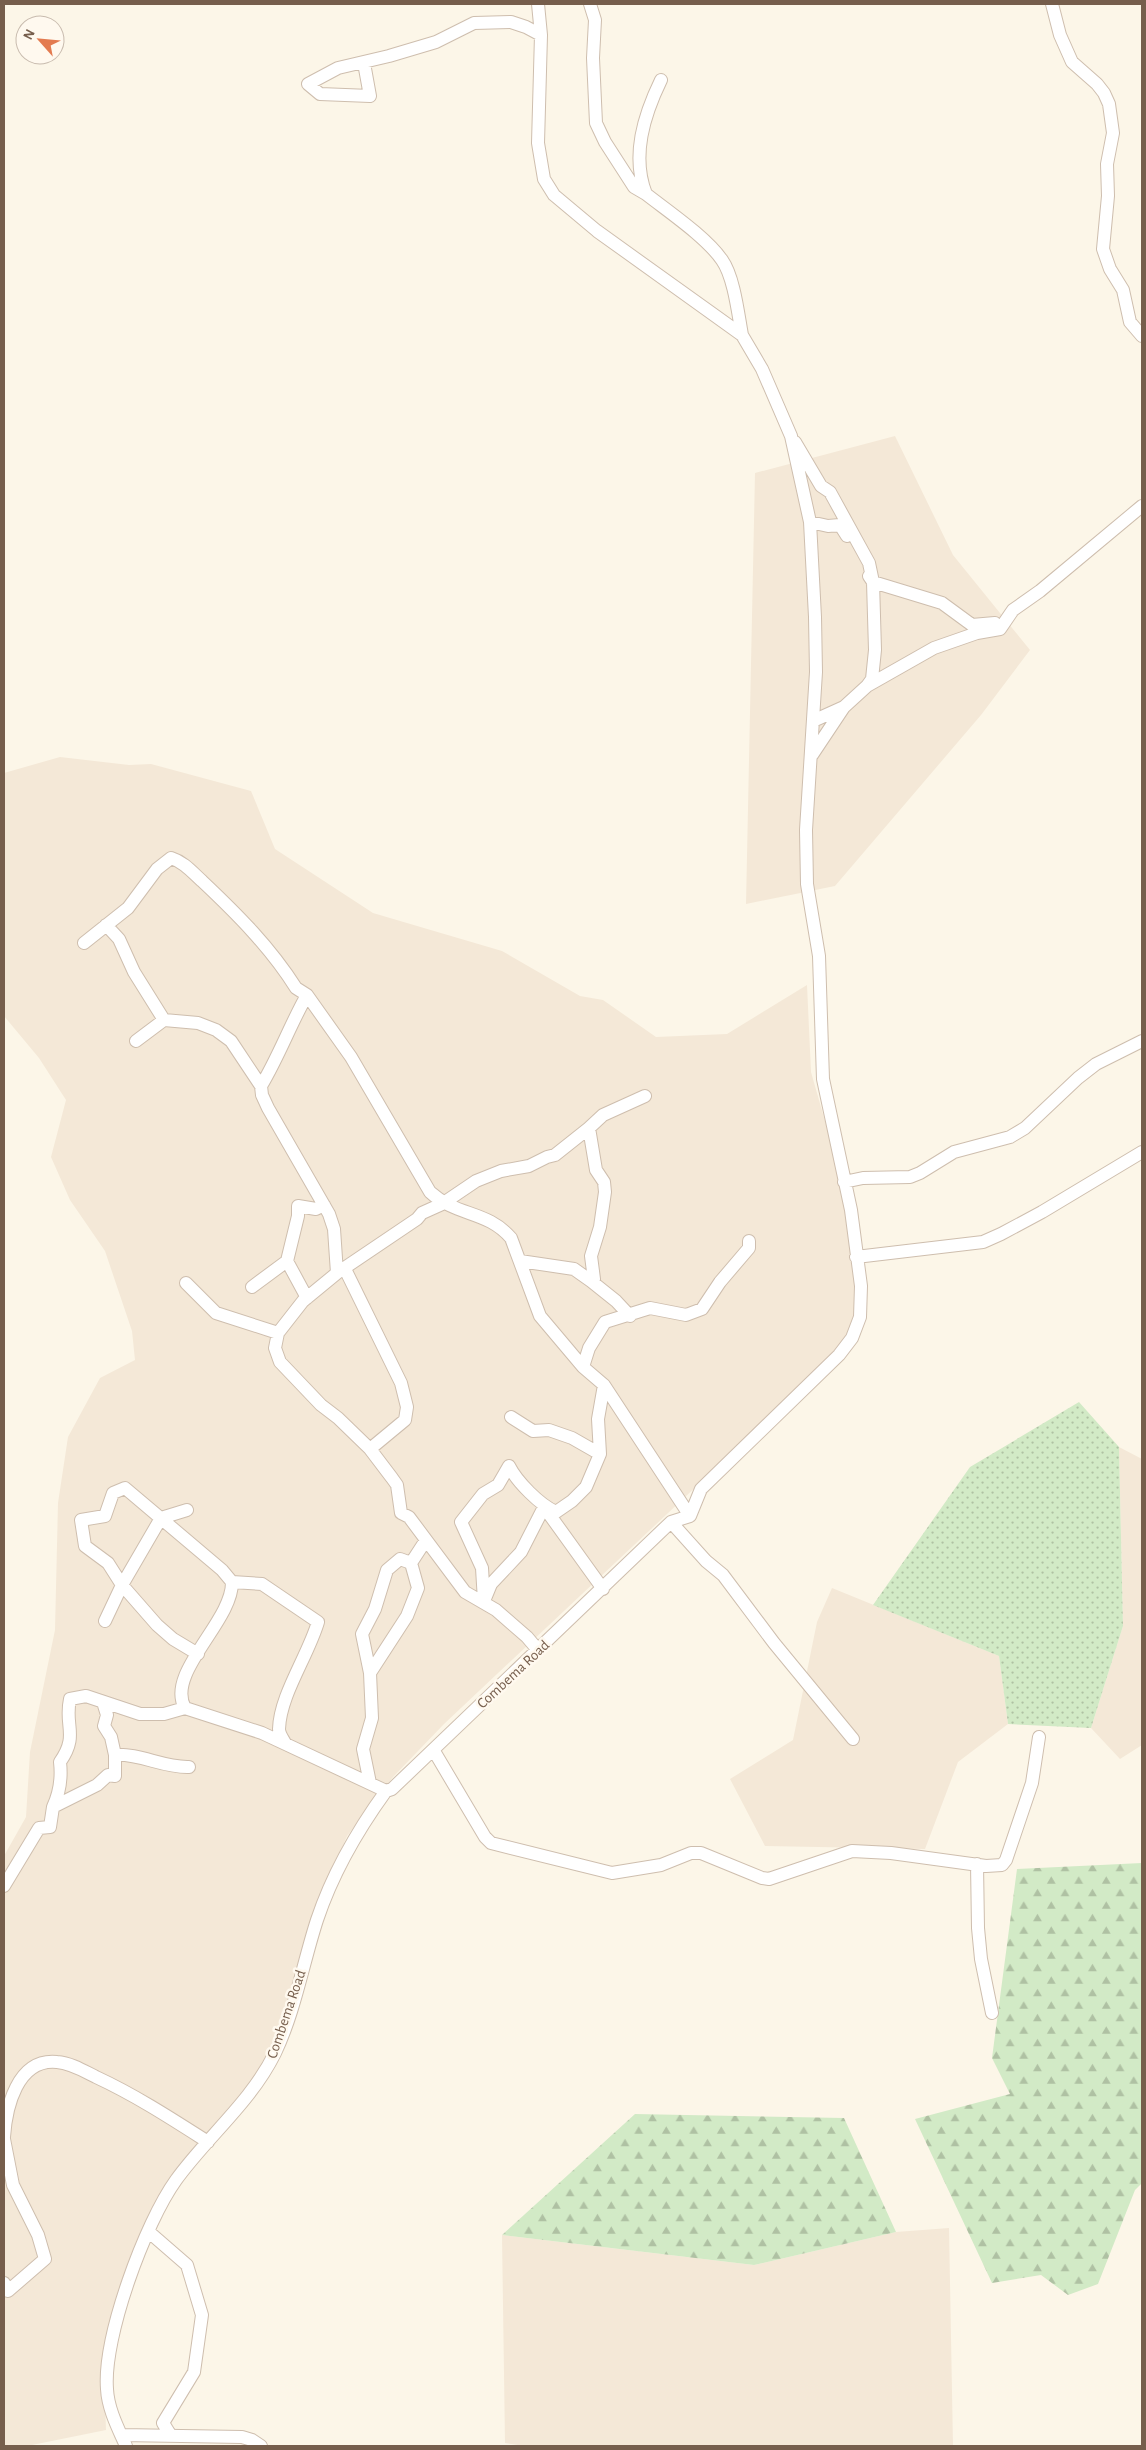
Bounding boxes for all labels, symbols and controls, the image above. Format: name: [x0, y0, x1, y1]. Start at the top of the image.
north arrow: [15, 15, 65, 65]
text: N: [21, 27, 38, 42]
street label: Combema Road: [474, 1637, 552, 1711]
street label: Combema Road: [264, 1968, 309, 2060]

